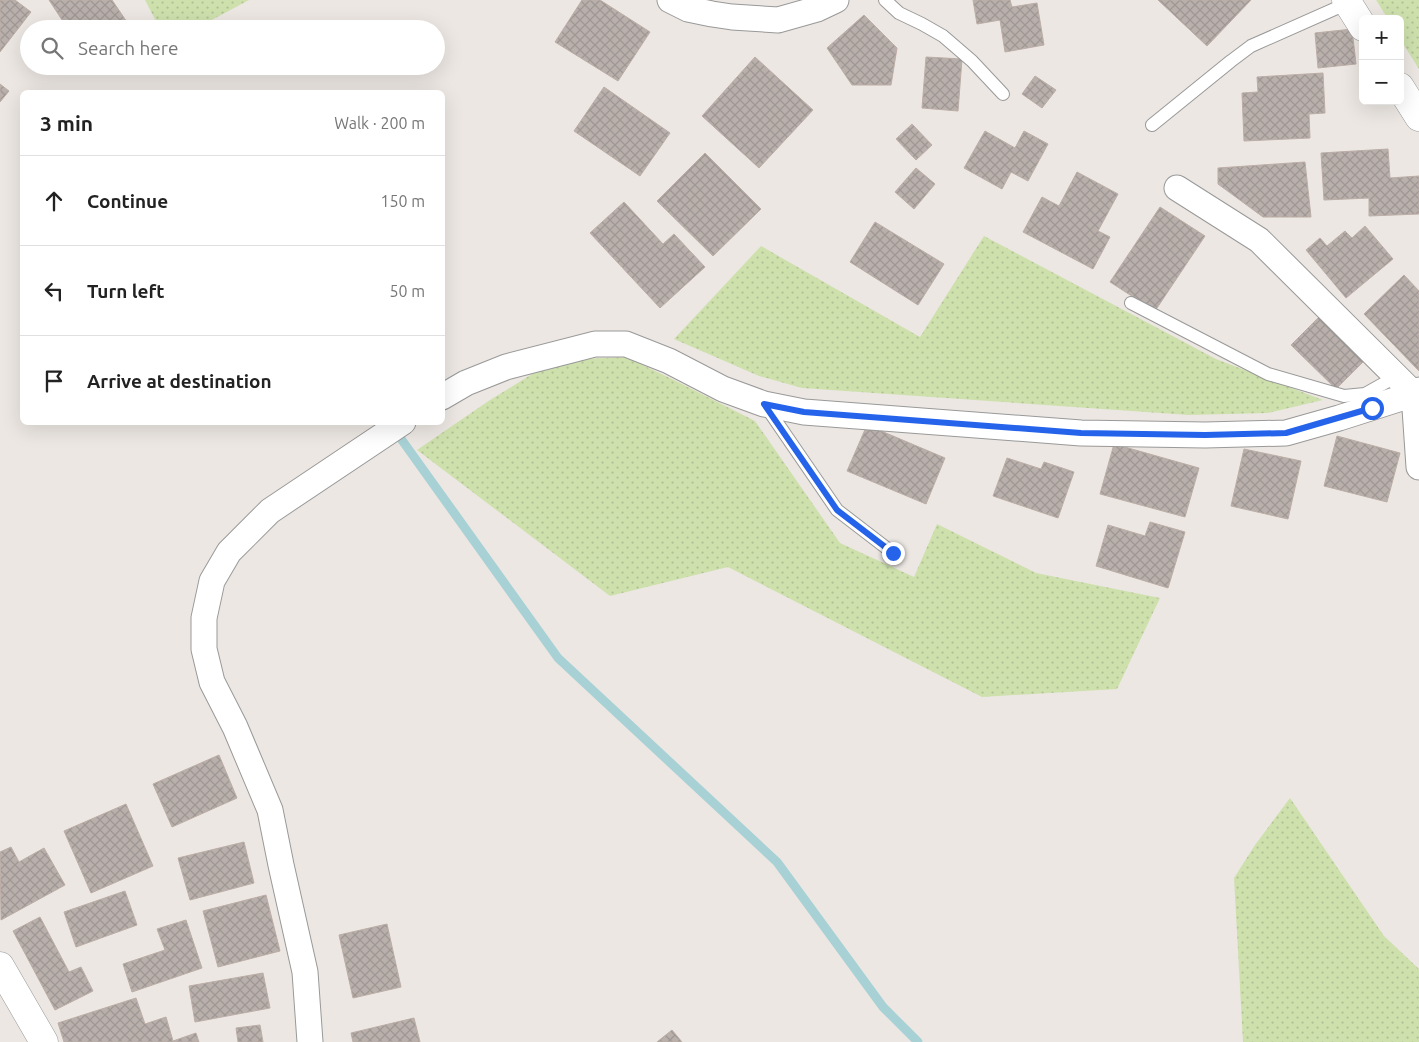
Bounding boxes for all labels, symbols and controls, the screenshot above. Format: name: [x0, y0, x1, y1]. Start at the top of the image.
map controls: [1359, 15, 1404, 105]
button: +: [1359, 15, 1404, 60]
search box: [20, 20, 445, 75]
icon: search: [38, 34, 66, 62]
text: Search here: [78, 37, 178, 59]
button: −: [1359, 60, 1404, 105]
text: 3 min: [40, 111, 93, 135]
text: Walk · 200 m: [334, 114, 425, 132]
icon: ahead: [40, 187, 68, 215]
text: Continue: [87, 190, 168, 212]
text: 150 m: [380, 192, 425, 210]
icon: left: [40, 277, 68, 305]
text: Turn left: [87, 280, 165, 302]
text: 50 m: [389, 282, 425, 300]
icon: arrive: [40, 367, 68, 395]
text: Arrive at destination: [87, 370, 272, 392]
route start: [1361, 397, 1384, 420]
route end: [882, 542, 905, 565]

